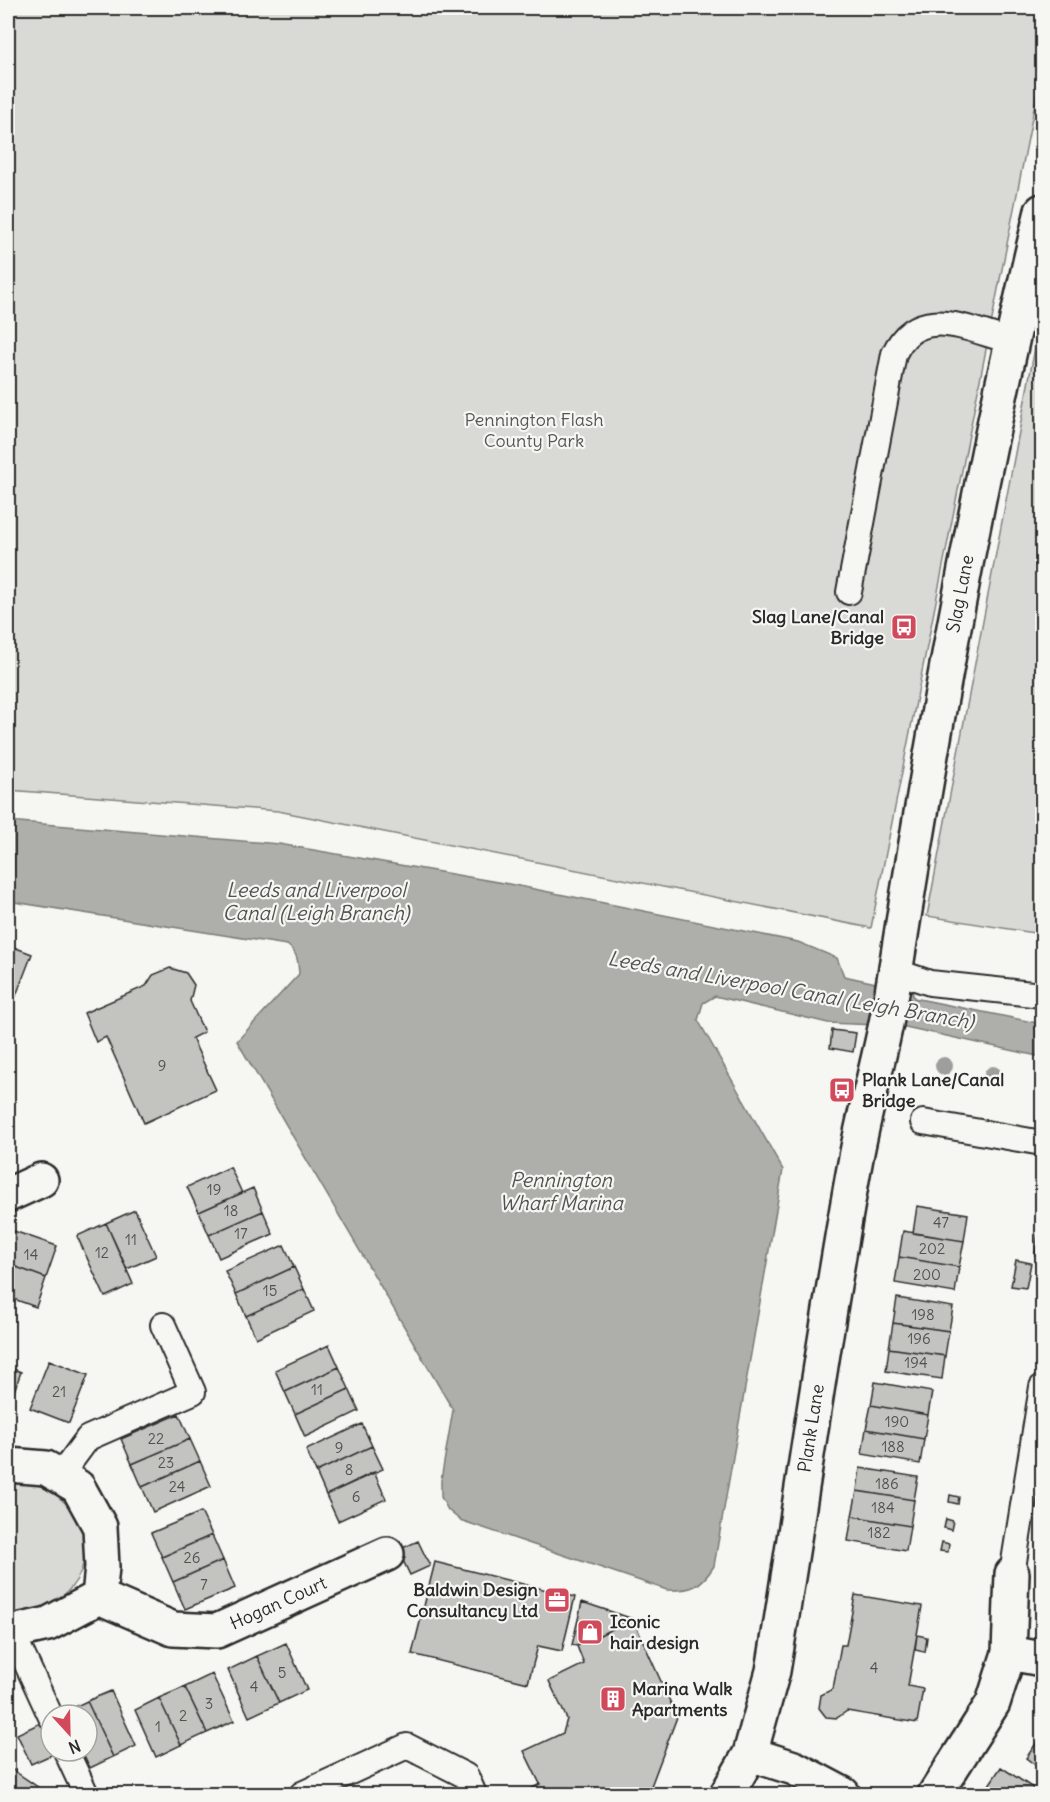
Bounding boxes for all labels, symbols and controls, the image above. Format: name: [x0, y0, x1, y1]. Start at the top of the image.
park label: Pennington Flash County Park: [464, 408, 604, 452]
street label: Slag Lane: [941, 553, 978, 634]
place label: Slag Lane/Canal Bridge: [752, 605, 884, 649]
bus stop icon: Slag Lane/Canal Bridge: [889, 612, 919, 642]
water label: Leeds and Liverpool Canal (Leigh Branch): [223, 877, 410, 925]
water label: Leeds and Liverpool Canal (Leigh Branch): [606, 945, 977, 1034]
house number: 9: [158, 1056, 166, 1075]
place label: Plank Lane/Canal Bridge: [862, 1068, 1004, 1112]
bus stop icon: Plank Lane/Canal Bridge: [827, 1075, 857, 1105]
water label: Pennington Wharf Marina: [499, 1167, 624, 1215]
house number: 19: [207, 1180, 221, 1199]
house number: 18: [224, 1201, 238, 1220]
house number: 47: [933, 1213, 949, 1232]
house number: 17: [234, 1224, 248, 1243]
house number: 11: [125, 1230, 137, 1249]
house number: 202: [919, 1239, 945, 1258]
house number: 12: [95, 1243, 109, 1262]
house number: 14: [24, 1245, 39, 1264]
house number: 200: [913, 1265, 941, 1284]
house number: 15: [263, 1281, 277, 1300]
house number: 198: [911, 1305, 935, 1324]
house number: 196: [907, 1329, 931, 1348]
house number: 194: [904, 1353, 928, 1372]
house number: 11: [311, 1380, 323, 1399]
house number: 21: [52, 1382, 66, 1401]
street label: Plank Lane: [792, 1382, 829, 1474]
house number: 190: [885, 1412, 909, 1431]
house number: 22: [148, 1429, 164, 1448]
house number: 188: [881, 1437, 905, 1456]
house number: 9: [335, 1438, 343, 1457]
house number: 23: [158, 1453, 174, 1472]
house number: 8: [345, 1460, 353, 1479]
house number: 186: [875, 1474, 899, 1493]
house number: 24: [169, 1477, 186, 1496]
house number: 6: [352, 1487, 360, 1506]
house number: 184: [871, 1498, 895, 1517]
house number: 182: [868, 1523, 890, 1542]
house number: 26: [184, 1548, 200, 1567]
street label: Hogan Court: [226, 1571, 330, 1635]
house number: 7: [200, 1575, 208, 1594]
place label: Baldwin Design Consultancy Ltd: [407, 1578, 539, 1622]
office icon: Baldwin Design Consultancy Ltd: [542, 1585, 572, 1615]
place label: Iconic hair design: [610, 1610, 700, 1654]
shop icon: Iconic hair design: [575, 1617, 605, 1647]
house number: 4: [870, 1658, 879, 1677]
house number: 5: [278, 1663, 286, 1682]
house number: 4: [250, 1677, 259, 1696]
place label: Marina Walk Apartments: [632, 1677, 732, 1721]
building icon: Marina Walk Apartments: [598, 1684, 628, 1714]
house number: 3: [205, 1694, 213, 1713]
north arrow: [39, 1703, 99, 1763]
house number: 2: [179, 1706, 187, 1725]
house number: 1: [155, 1717, 161, 1736]
text: N: [66, 1736, 83, 1758]

